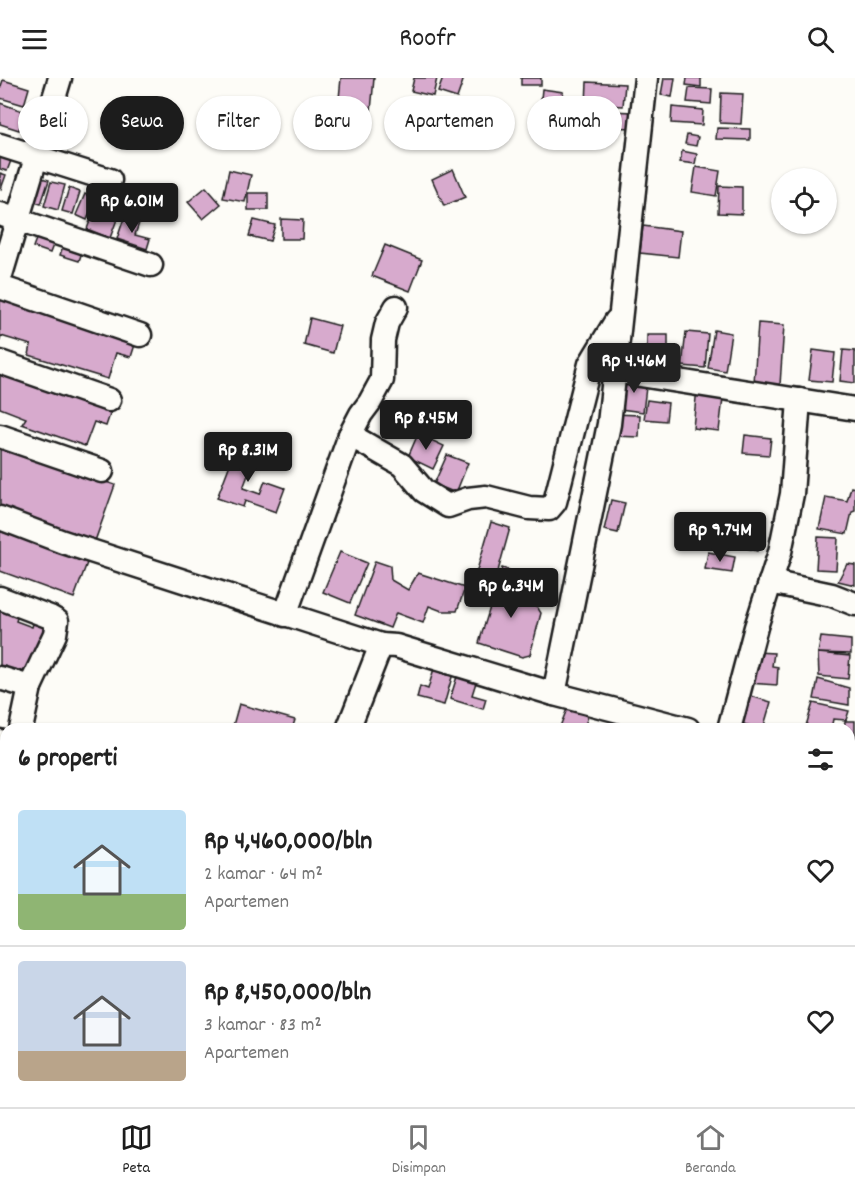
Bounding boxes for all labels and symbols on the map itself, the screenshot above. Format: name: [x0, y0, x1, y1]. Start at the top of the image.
pin: Rp 6.01M: [70, 183, 194, 234]
pin: Rp 4.46M: [572, 343, 696, 394]
pin: Rp 8.45M: [364, 400, 488, 451]
pin: Rp 8.31M: [186, 432, 310, 483]
pin: Rp 9.74M: [658, 512, 782, 563]
pin: Rp 6.34M: [449, 568, 573, 619]

